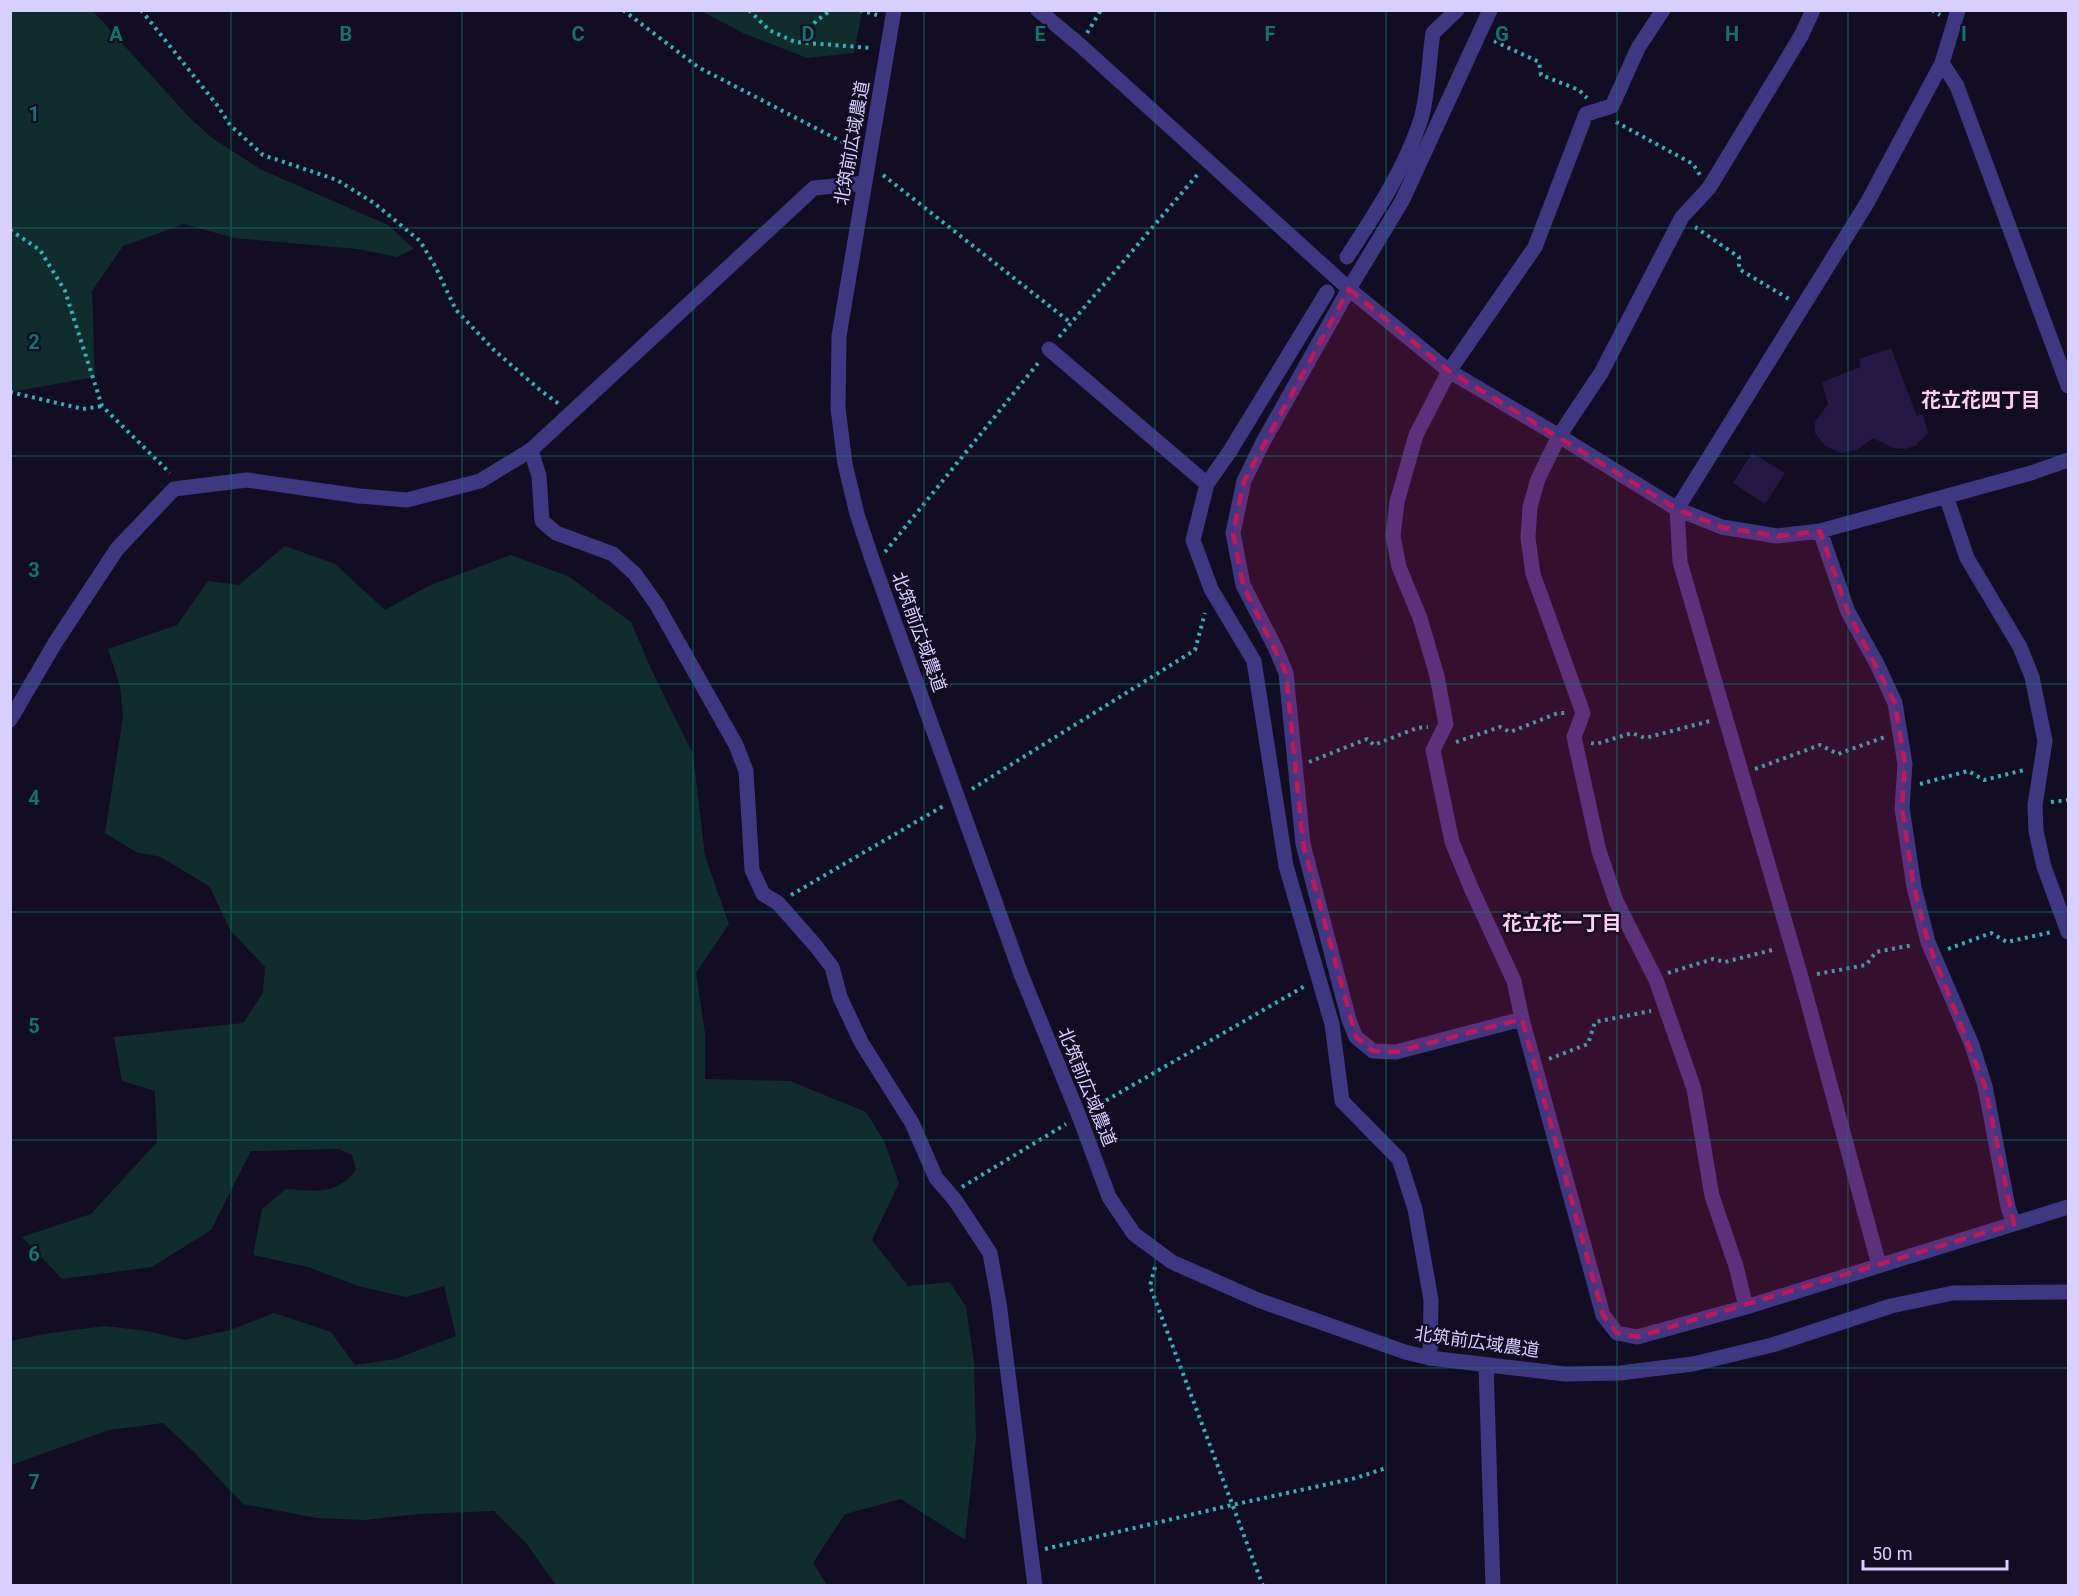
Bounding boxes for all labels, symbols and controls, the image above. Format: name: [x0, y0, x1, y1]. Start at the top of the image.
text: A: [109, 22, 123, 46]
text: B: [340, 22, 352, 46]
text: C: [571, 22, 585, 46]
text: D: [802, 22, 815, 46]
text: E: [1034, 22, 1046, 46]
text: F: [1265, 22, 1276, 46]
text: G: [1495, 22, 1509, 46]
text: H: [1725, 22, 1739, 46]
text: I: [1961, 22, 1967, 46]
street label: 北筑前広域農道: [830, 79, 873, 207]
text: 1: [28, 102, 40, 126]
text: 2: [28, 330, 40, 354]
district label: 花立花四丁目: [1921, 388, 2041, 412]
text: 3: [28, 558, 40, 582]
street label: 北筑前広域農道: [888, 569, 951, 695]
text: 4: [28, 786, 40, 810]
district label: 花立花一丁目: [1502, 911, 1622, 935]
text: 5: [28, 1014, 40, 1038]
street label: 北筑前広域農道: [1054, 1024, 1121, 1149]
text: 6: [28, 1242, 40, 1266]
street label: 北筑前広域農道: [1413, 1322, 1541, 1361]
text: 7: [28, 1470, 40, 1494]
scale bar: [1863, 1533, 2007, 1571]
text: 50 m: [1872, 1543, 1912, 1564]

